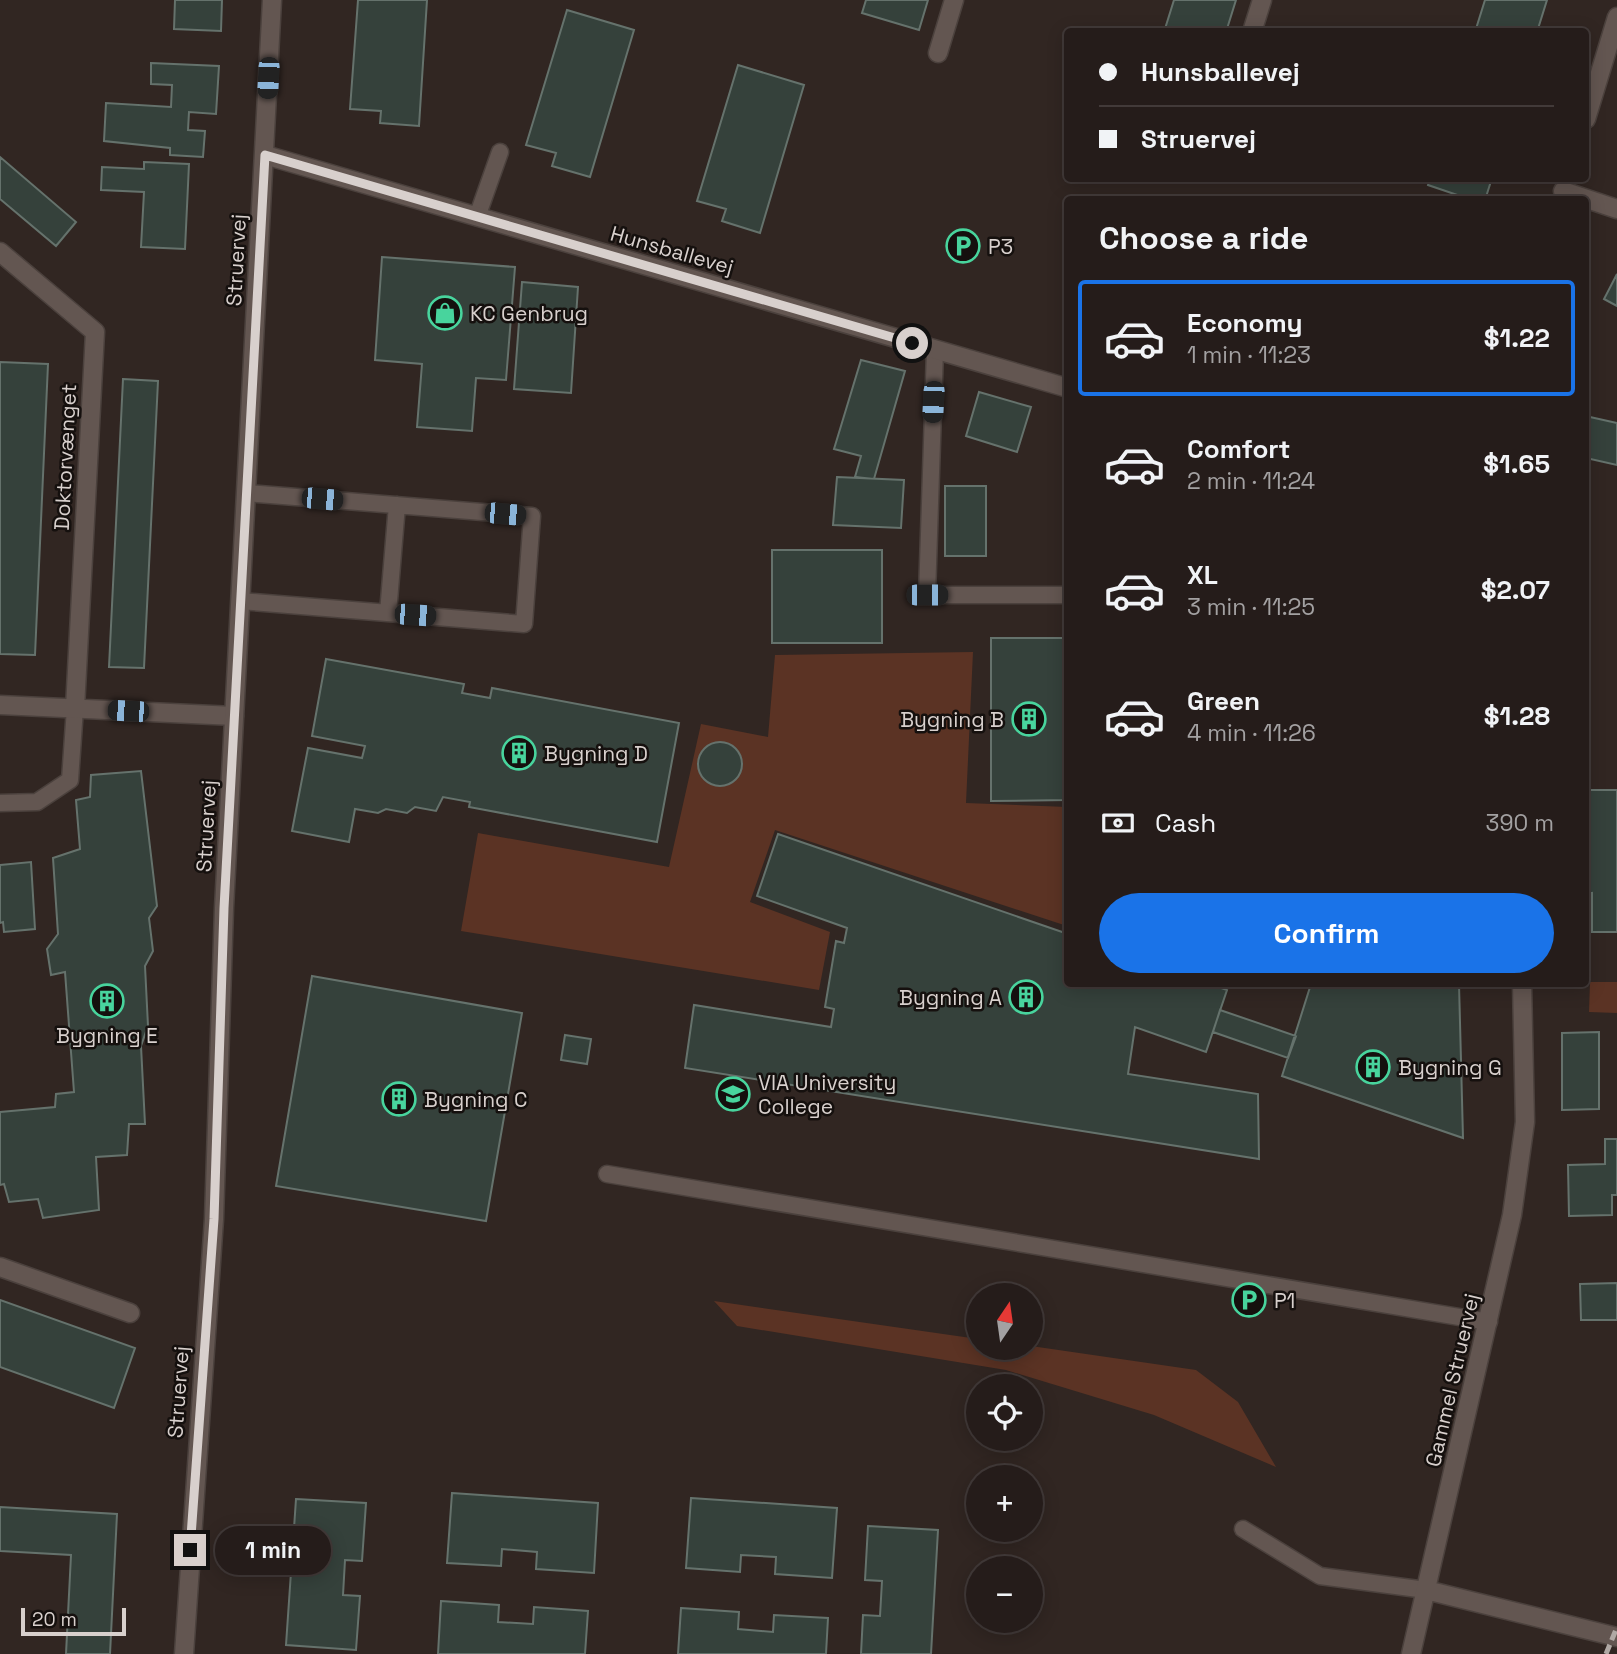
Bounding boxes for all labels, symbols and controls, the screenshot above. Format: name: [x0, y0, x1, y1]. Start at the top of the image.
text: Hunsballevej: [1141, 55, 1300, 89]
car: [257, 56, 280, 100]
text: Struervej: [1141, 122, 1256, 156]
street label: Struervej: [220, 213, 252, 307]
text: Choose a ride: [1099, 218, 1309, 258]
street label: Hunsballevej: [607, 220, 737, 280]
parking icon: P3: [944, 227, 982, 265]
place label: P3: [988, 233, 1013, 260]
shop icon: KC Genbrug: [426, 294, 464, 332]
place label: KC Genbrug: [470, 300, 588, 327]
text: Economy: [1187, 306, 1303, 340]
icon: car: [1103, 307, 1166, 370]
text: $1.22: [1484, 321, 1550, 355]
route start: [896, 327, 928, 359]
text: 1 min · 11:23: [1187, 340, 1311, 370]
car: [922, 380, 945, 424]
street label: Doktorvænget: [48, 383, 82, 531]
text: Comfort: [1187, 432, 1290, 466]
icon: car: [1103, 433, 1166, 496]
text: $1.65: [1483, 447, 1550, 481]
text: 2 min · 11:24: [1187, 466, 1315, 496]
car: [301, 487, 344, 511]
car: [484, 502, 527, 526]
text: XL: [1187, 558, 1218, 592]
icon: car: [1103, 559, 1166, 622]
text: $2.07: [1481, 573, 1550, 607]
car: [907, 585, 949, 606]
text: 3 min · 11:25: [1187, 592, 1315, 622]
car: [394, 603, 437, 627]
text: Green: [1187, 684, 1260, 718]
icon: car: [1103, 685, 1166, 748]
car: [107, 699, 150, 723]
text: $1.28: [1484, 699, 1550, 733]
building icon: Bygning B: [1010, 700, 1048, 738]
place label: Bygning B: [900, 706, 1004, 733]
text: 4 min · 11:26: [1187, 718, 1316, 748]
building icon: Bygning D: [500, 734, 538, 772]
place label: Bygning D: [544, 740, 648, 767]
street label: Struervej: [190, 779, 222, 873]
icon: cash: [1099, 804, 1137, 842]
text: Cash: [1155, 806, 1216, 840]
text: 390 m: [1486, 808, 1554, 838]
button: Confirm: [1099, 893, 1554, 973]
building icon: Bygning A: [1007, 978, 1045, 1016]
building icon: Bygning E: [88, 982, 126, 1020]
place label: Bygning A: [899, 984, 1002, 1011]
place label: Bygning E: [56, 1022, 158, 1049]
building icon: Bygning G: [1354, 1048, 1392, 1086]
place label: Bygning G: [1398, 1054, 1502, 1081]
place label: VIA University College: [758, 1069, 896, 1120]
school or university icon: VIA University College: [714, 1075, 752, 1113]
building icon: Bygning C: [380, 1080, 418, 1118]
place label: Bygning C: [424, 1086, 527, 1113]
parking icon: P1: [1230, 1281, 1268, 1319]
north arrow: [966, 1283, 1043, 1360]
map controls: [966, 1283, 1043, 1633]
place label: P1: [1274, 1287, 1295, 1314]
street label: Gammel Struervej: [1419, 1291, 1485, 1469]
street label: Struervej: [161, 1345, 195, 1439]
button: locate: [966, 1374, 1043, 1451]
button: +: [966, 1465, 1043, 1542]
callout: 1 min: [214, 1526, 330, 1574]
route end: [174, 1534, 206, 1566]
text: 1 min: [245, 1535, 301, 1565]
button: −: [966, 1556, 1043, 1633]
scale bar: [21, 1605, 126, 1637]
text: 20 m: [32, 1607, 77, 1632]

